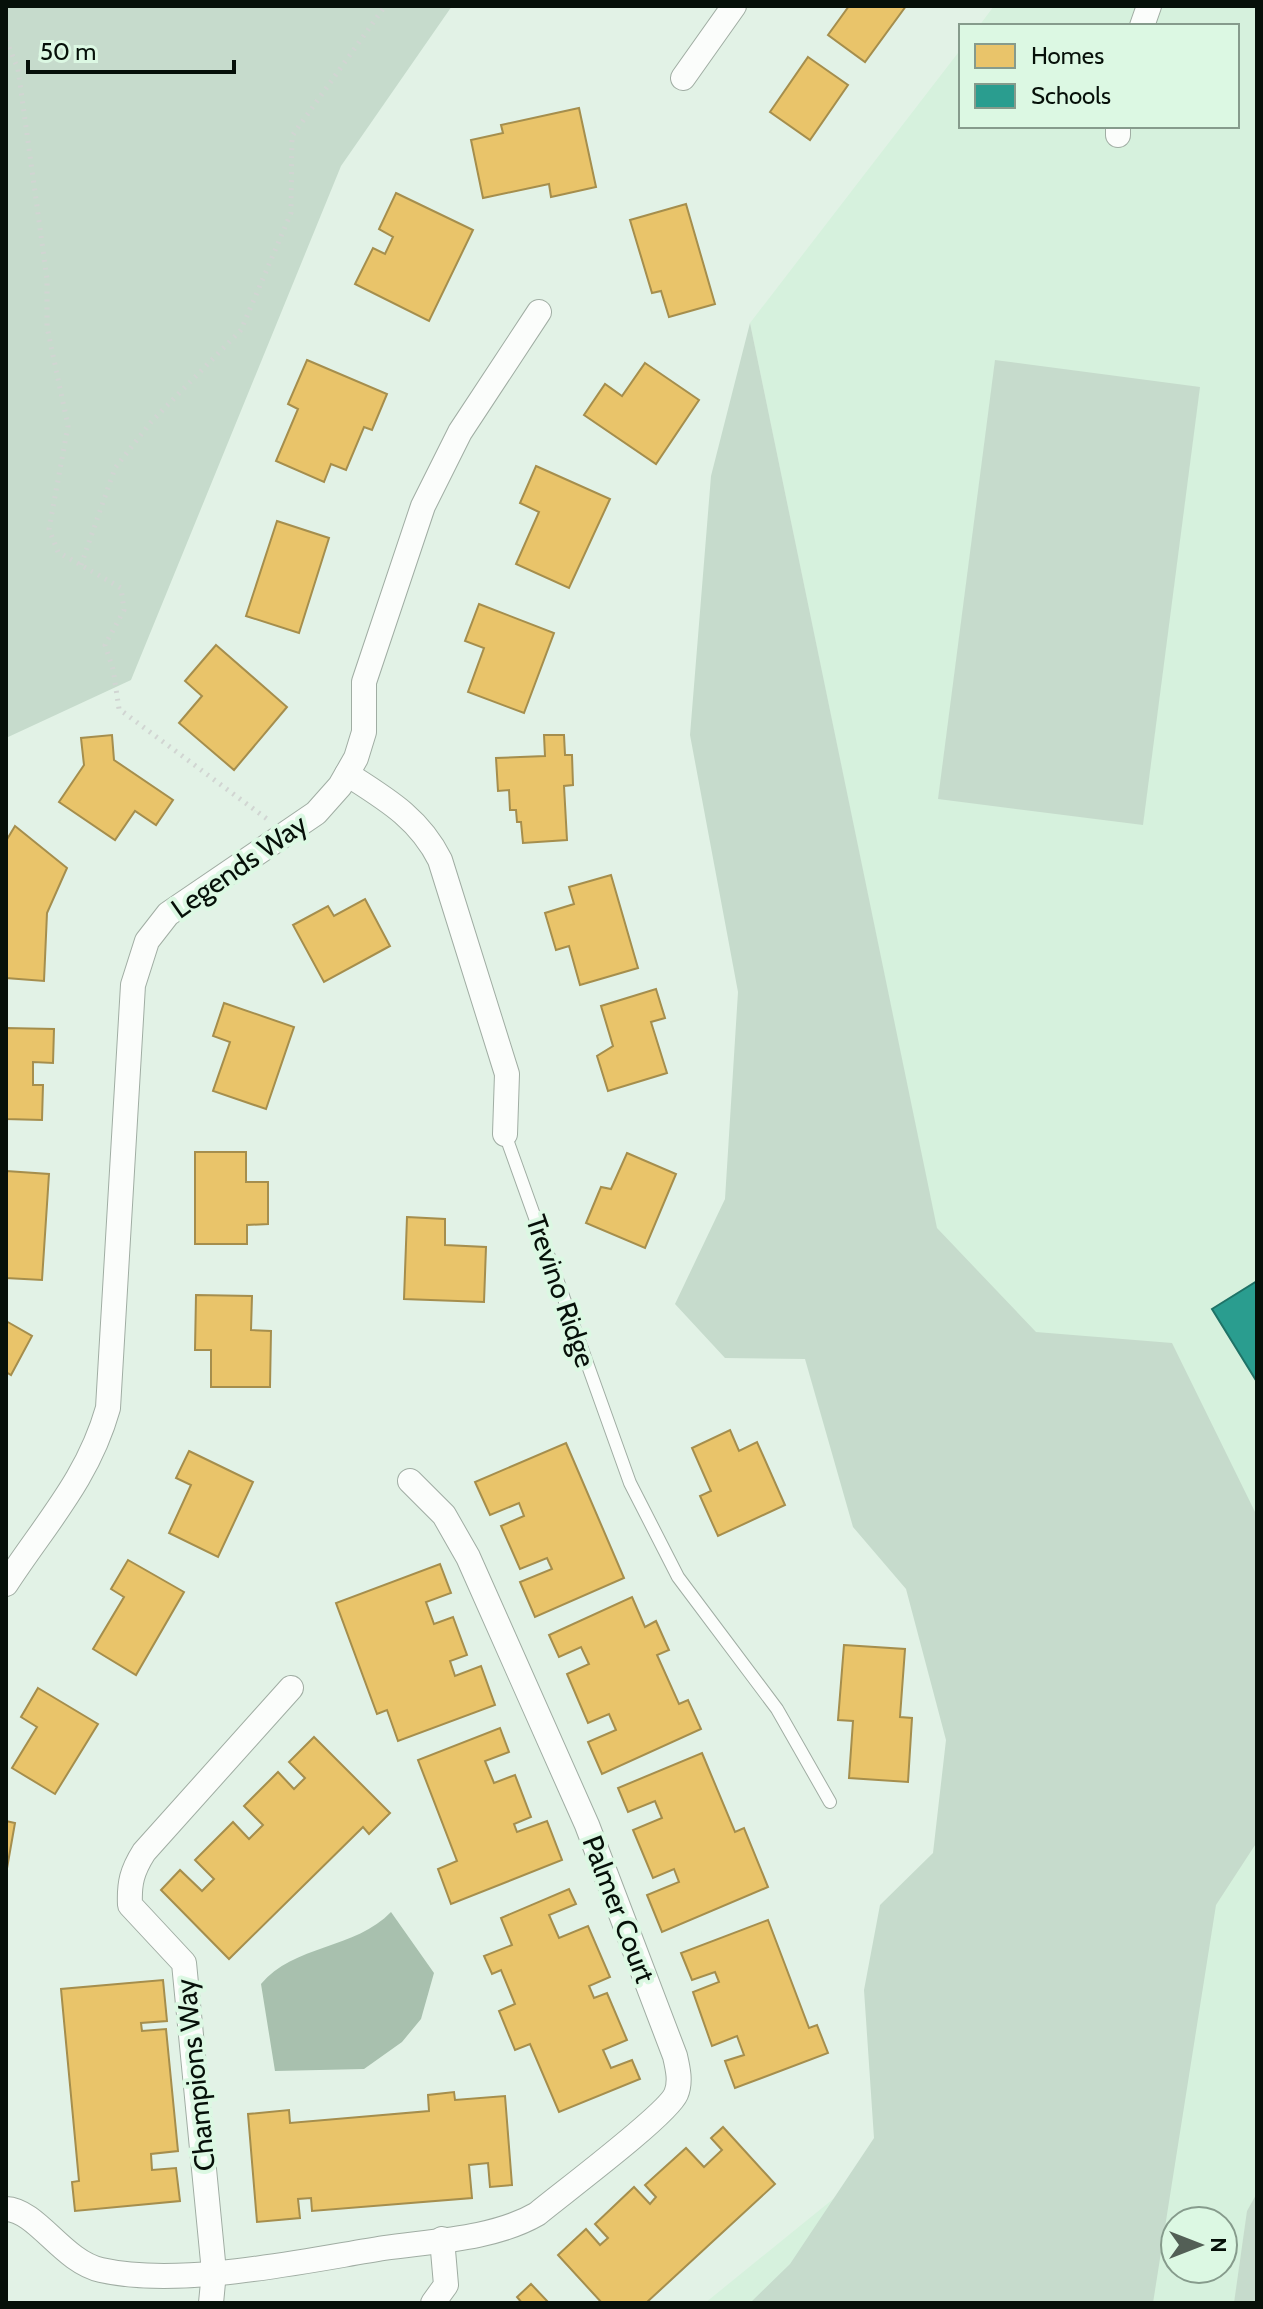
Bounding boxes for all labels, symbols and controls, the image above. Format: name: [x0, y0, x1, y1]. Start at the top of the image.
scale bar: [28, 24, 234, 74]
legend: [959, 24, 1239, 128]
text: 50 m: [40, 37, 96, 66]
text: Homes: [1031, 41, 1104, 70]
text: Schools: [1031, 81, 1111, 110]
street label: Legends Way: [165, 807, 313, 925]
street label: Trevino Ridge: [519, 1210, 603, 1372]
street label: Palmer Court: [575, 1831, 663, 1987]
street label: Champions Way: [168, 1977, 222, 2173]
north arrow: [1159, 2205, 1239, 2285]
text: N: [1205, 2237, 1232, 2253]

